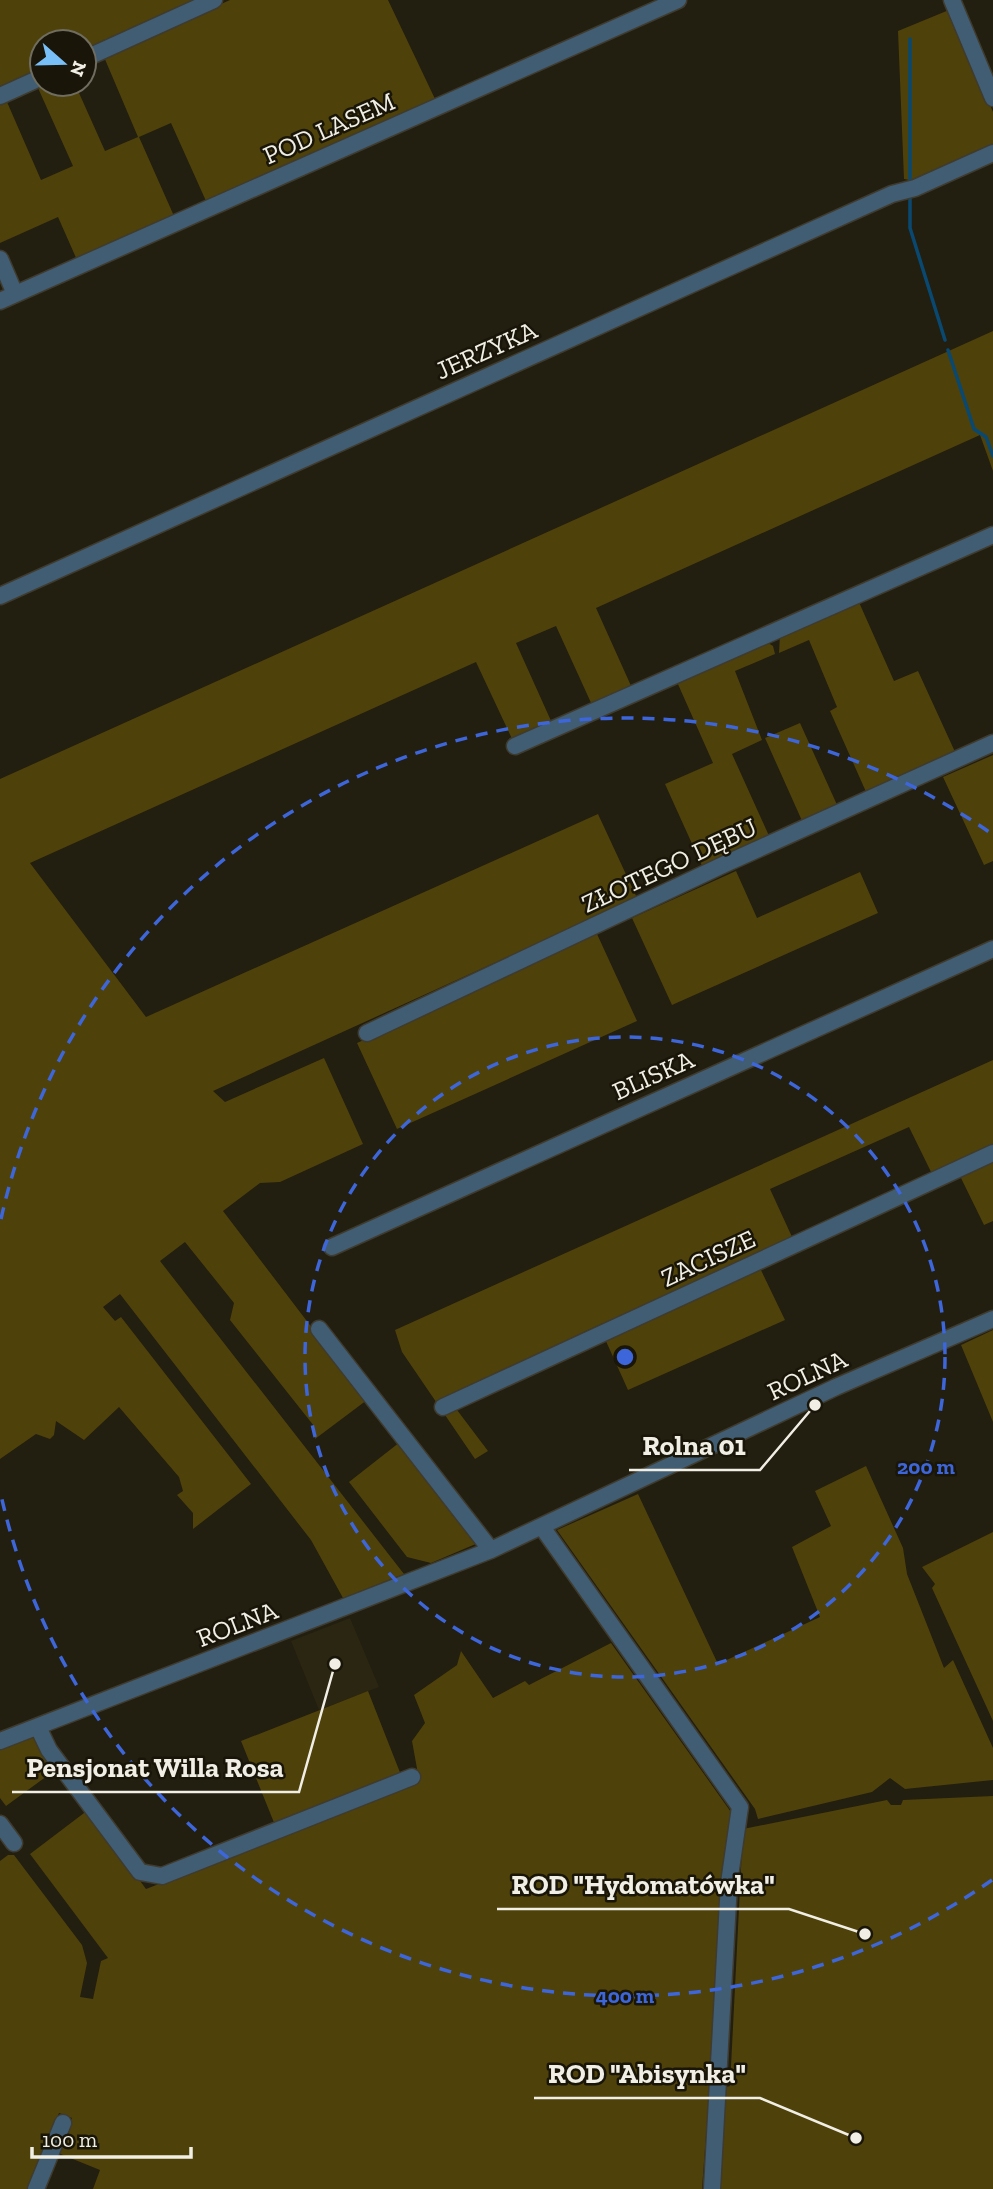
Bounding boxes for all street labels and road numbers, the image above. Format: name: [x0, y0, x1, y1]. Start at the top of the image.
street label: POD LASEM: [258, 85, 400, 171]
street label: JERZYKA: [430, 313, 543, 387]
street label: ZŁOTEGO DĘBU: [576, 810, 762, 920]
street label: BLISKA: [607, 1042, 700, 1107]
street label: ZACISZE: [656, 1222, 760, 1294]
street label: ROLNA: [762, 1342, 853, 1407]
street label: ROLNA: [192, 1594, 283, 1654]

